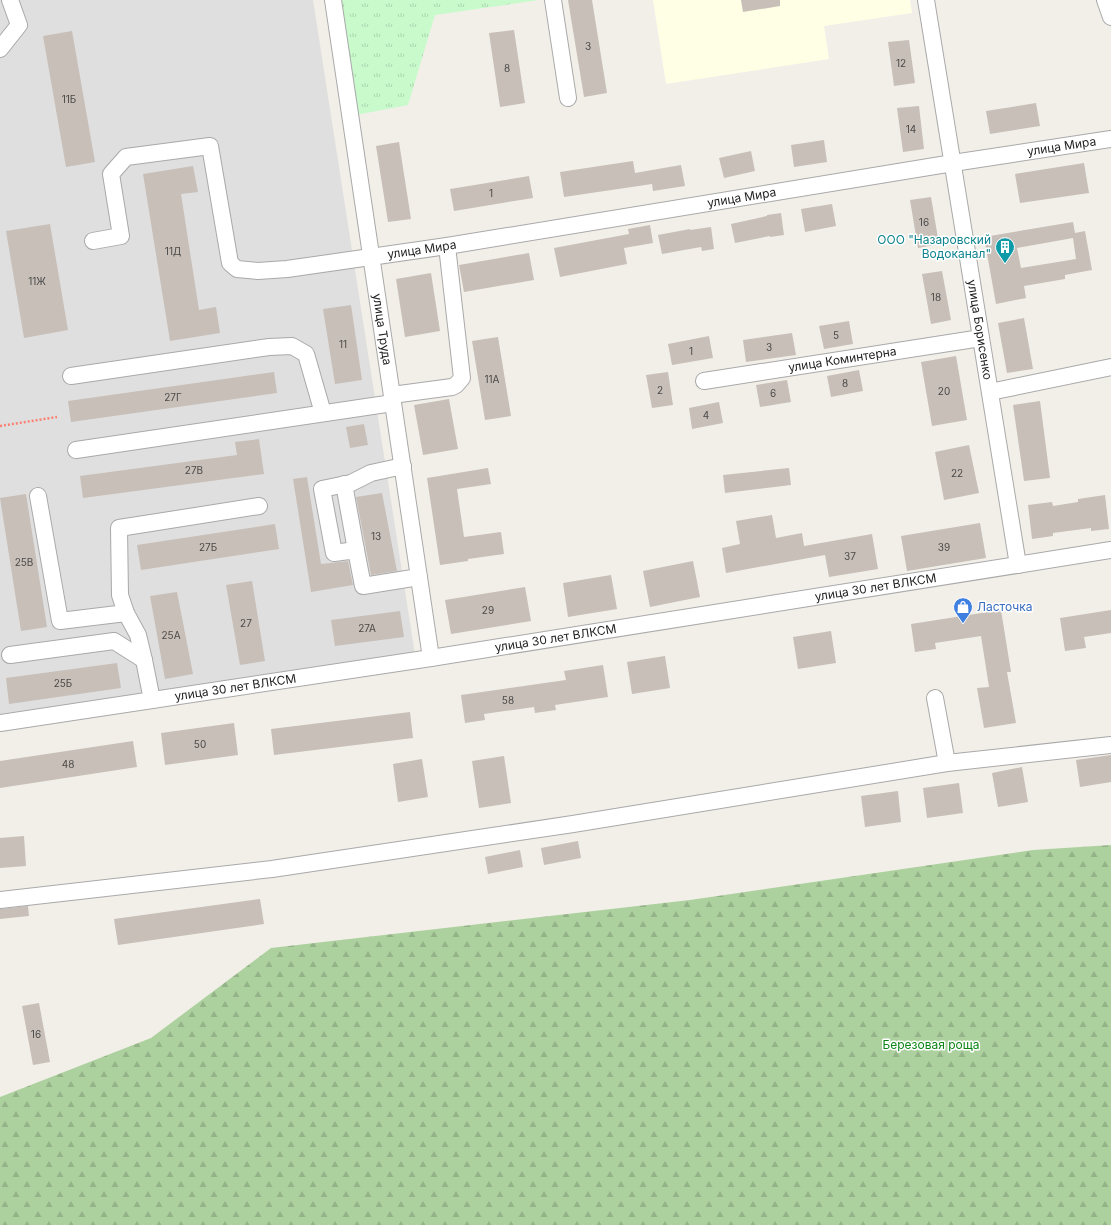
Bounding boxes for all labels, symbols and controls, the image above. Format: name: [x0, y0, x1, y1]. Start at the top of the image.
house number: 3: [585, 40, 591, 52]
house number: 12: [896, 57, 906, 69]
house number: 8: [504, 62, 510, 74]
house number: 11Б: [62, 93, 76, 105]
house number: 14: [906, 123, 916, 135]
street label: улица Мира: [1026, 133, 1097, 159]
street label: улица Мира: [706, 184, 777, 210]
house number: 1: [489, 187, 493, 199]
house number: 16: [919, 216, 929, 228]
place label: ООО "Назаровский Водоканал": [877, 232, 991, 261]
building icon: ООО "Назаровский Водоканал": [994, 236, 1016, 264]
street label: улица Мира: [386, 237, 457, 261]
house number: 11Д: [165, 245, 181, 257]
house number: 11Ж: [28, 275, 46, 287]
street label: улица Борисенко: [965, 278, 996, 381]
house number: 18: [931, 291, 941, 303]
street label: улица Труда: [370, 292, 395, 366]
house number: 5: [833, 329, 839, 341]
house number: 11: [339, 338, 347, 350]
house number: 3: [766, 341, 772, 353]
street label: улица Коминтерна: [787, 343, 897, 375]
house number: 1: [689, 345, 693, 357]
house number: 11А: [484, 373, 500, 385]
house number: 8: [842, 377, 848, 389]
house number: 2: [657, 384, 663, 396]
house number: 20: [938, 385, 950, 397]
house number: 6: [770, 387, 776, 399]
house number: 27Г: [164, 391, 182, 403]
house number: 4: [703, 409, 709, 421]
house number: 27В: [185, 464, 203, 476]
house number: 22: [951, 467, 963, 479]
house number: 13: [371, 530, 381, 542]
house number: 27Б: [199, 541, 217, 553]
house number: 39: [938, 541, 950, 553]
house number: 37: [844, 550, 856, 562]
house number: 25В: [15, 556, 33, 568]
street label: улица 30 лет ВЛКСМ: [814, 570, 937, 604]
shop icon: Ласточка: [952, 596, 974, 624]
place label: Ласточка: [977, 599, 1032, 614]
house number: 29: [482, 604, 494, 616]
house number: 27: [240, 617, 252, 629]
street label: улица 30 лет ВЛКСМ: [494, 621, 617, 655]
house number: 27А: [358, 622, 376, 634]
house number: 25А: [161, 629, 181, 641]
street label: улица 30 лет ВЛКСМ: [173, 670, 297, 704]
house number: 25Б: [54, 677, 72, 689]
house number: 58: [502, 694, 514, 706]
house number: 50: [194, 738, 206, 750]
house number: 48: [62, 758, 74, 770]
house number: 16: [31, 1028, 41, 1040]
park label: Березовая роща: [882, 1037, 980, 1052]

